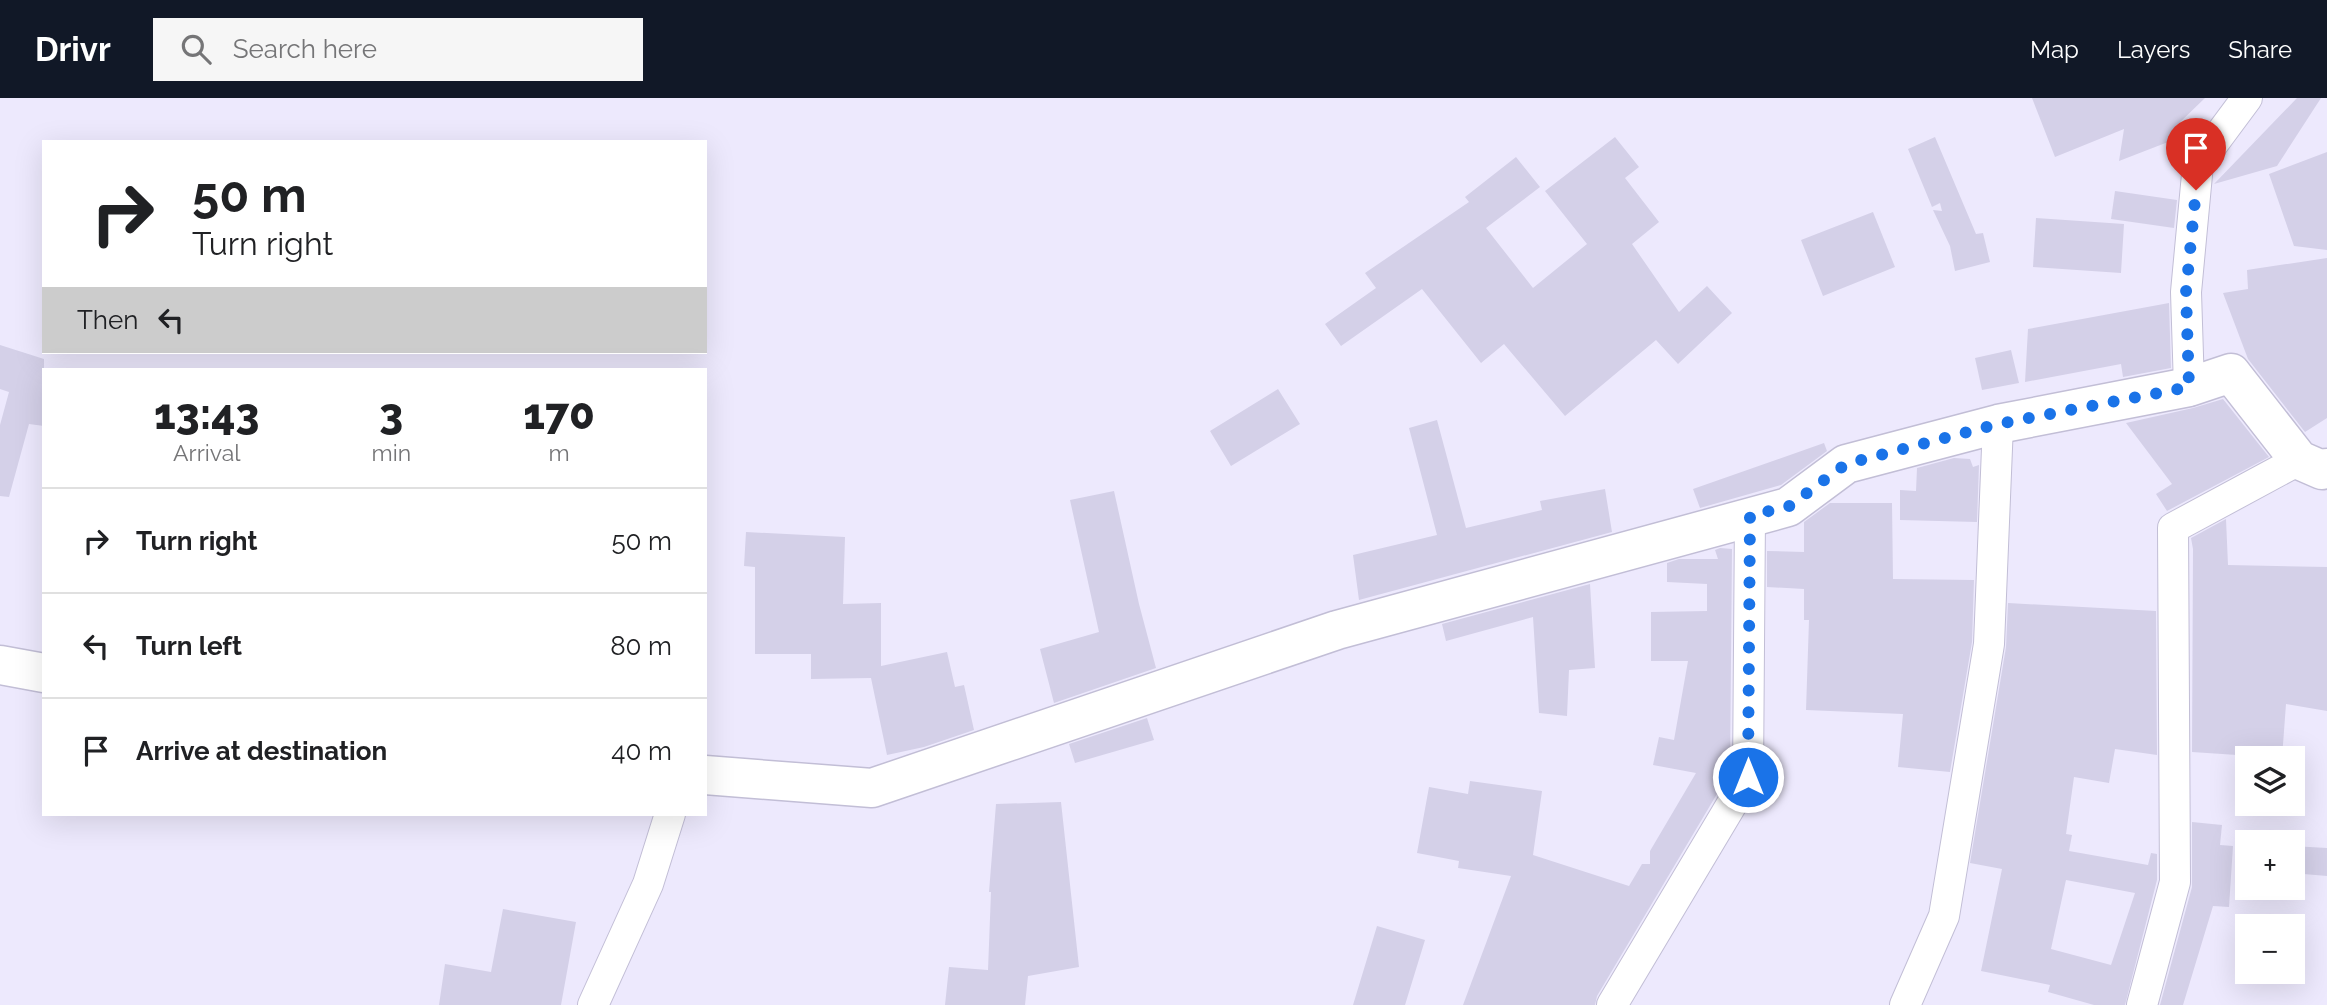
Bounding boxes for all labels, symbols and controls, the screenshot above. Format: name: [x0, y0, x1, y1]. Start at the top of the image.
search box: [153, 18, 643, 81]
text: Drivr: [35, 30, 111, 69]
icon: search: [177, 30, 215, 68]
text: Search here: [233, 34, 377, 64]
text: Map: [2030, 35, 2079, 64]
text: Layers: [2117, 35, 2190, 64]
text: Share: [2228, 35, 2292, 64]
pin: [2166, 118, 2226, 190]
icon: arrive: [2177, 129, 2215, 167]
text: 50 m: [192, 166, 307, 223]
icon: right: [77, 168, 168, 259]
text: Turn right: [192, 225, 333, 262]
icon: left: [152, 301, 190, 339]
text: Then: [77, 305, 138, 335]
text: 13:43: [154, 390, 259, 439]
text: 3: [379, 390, 403, 439]
text: 170: [523, 390, 595, 439]
text: Arrival: [173, 439, 240, 466]
text: min: [372, 439, 411, 466]
text: m: [548, 439, 570, 466]
icon: right: [77, 522, 115, 560]
text: Turn right: [136, 526, 257, 556]
text: 50 m: [611, 526, 672, 556]
icon: left: [77, 627, 115, 665]
text: Turn left: [136, 631, 242, 661]
text: 80 m: [610, 631, 672, 661]
icon: arrive: [77, 732, 115, 770]
text: Arrive at destination: [136, 736, 387, 766]
text: 40 m: [611, 736, 672, 766]
position arrow: [1711, 740, 1785, 814]
map controls: [2235, 746, 2305, 984]
button: layers: [2235, 746, 2305, 816]
button: +: [2235, 830, 2305, 900]
button: −: [2235, 914, 2305, 984]

